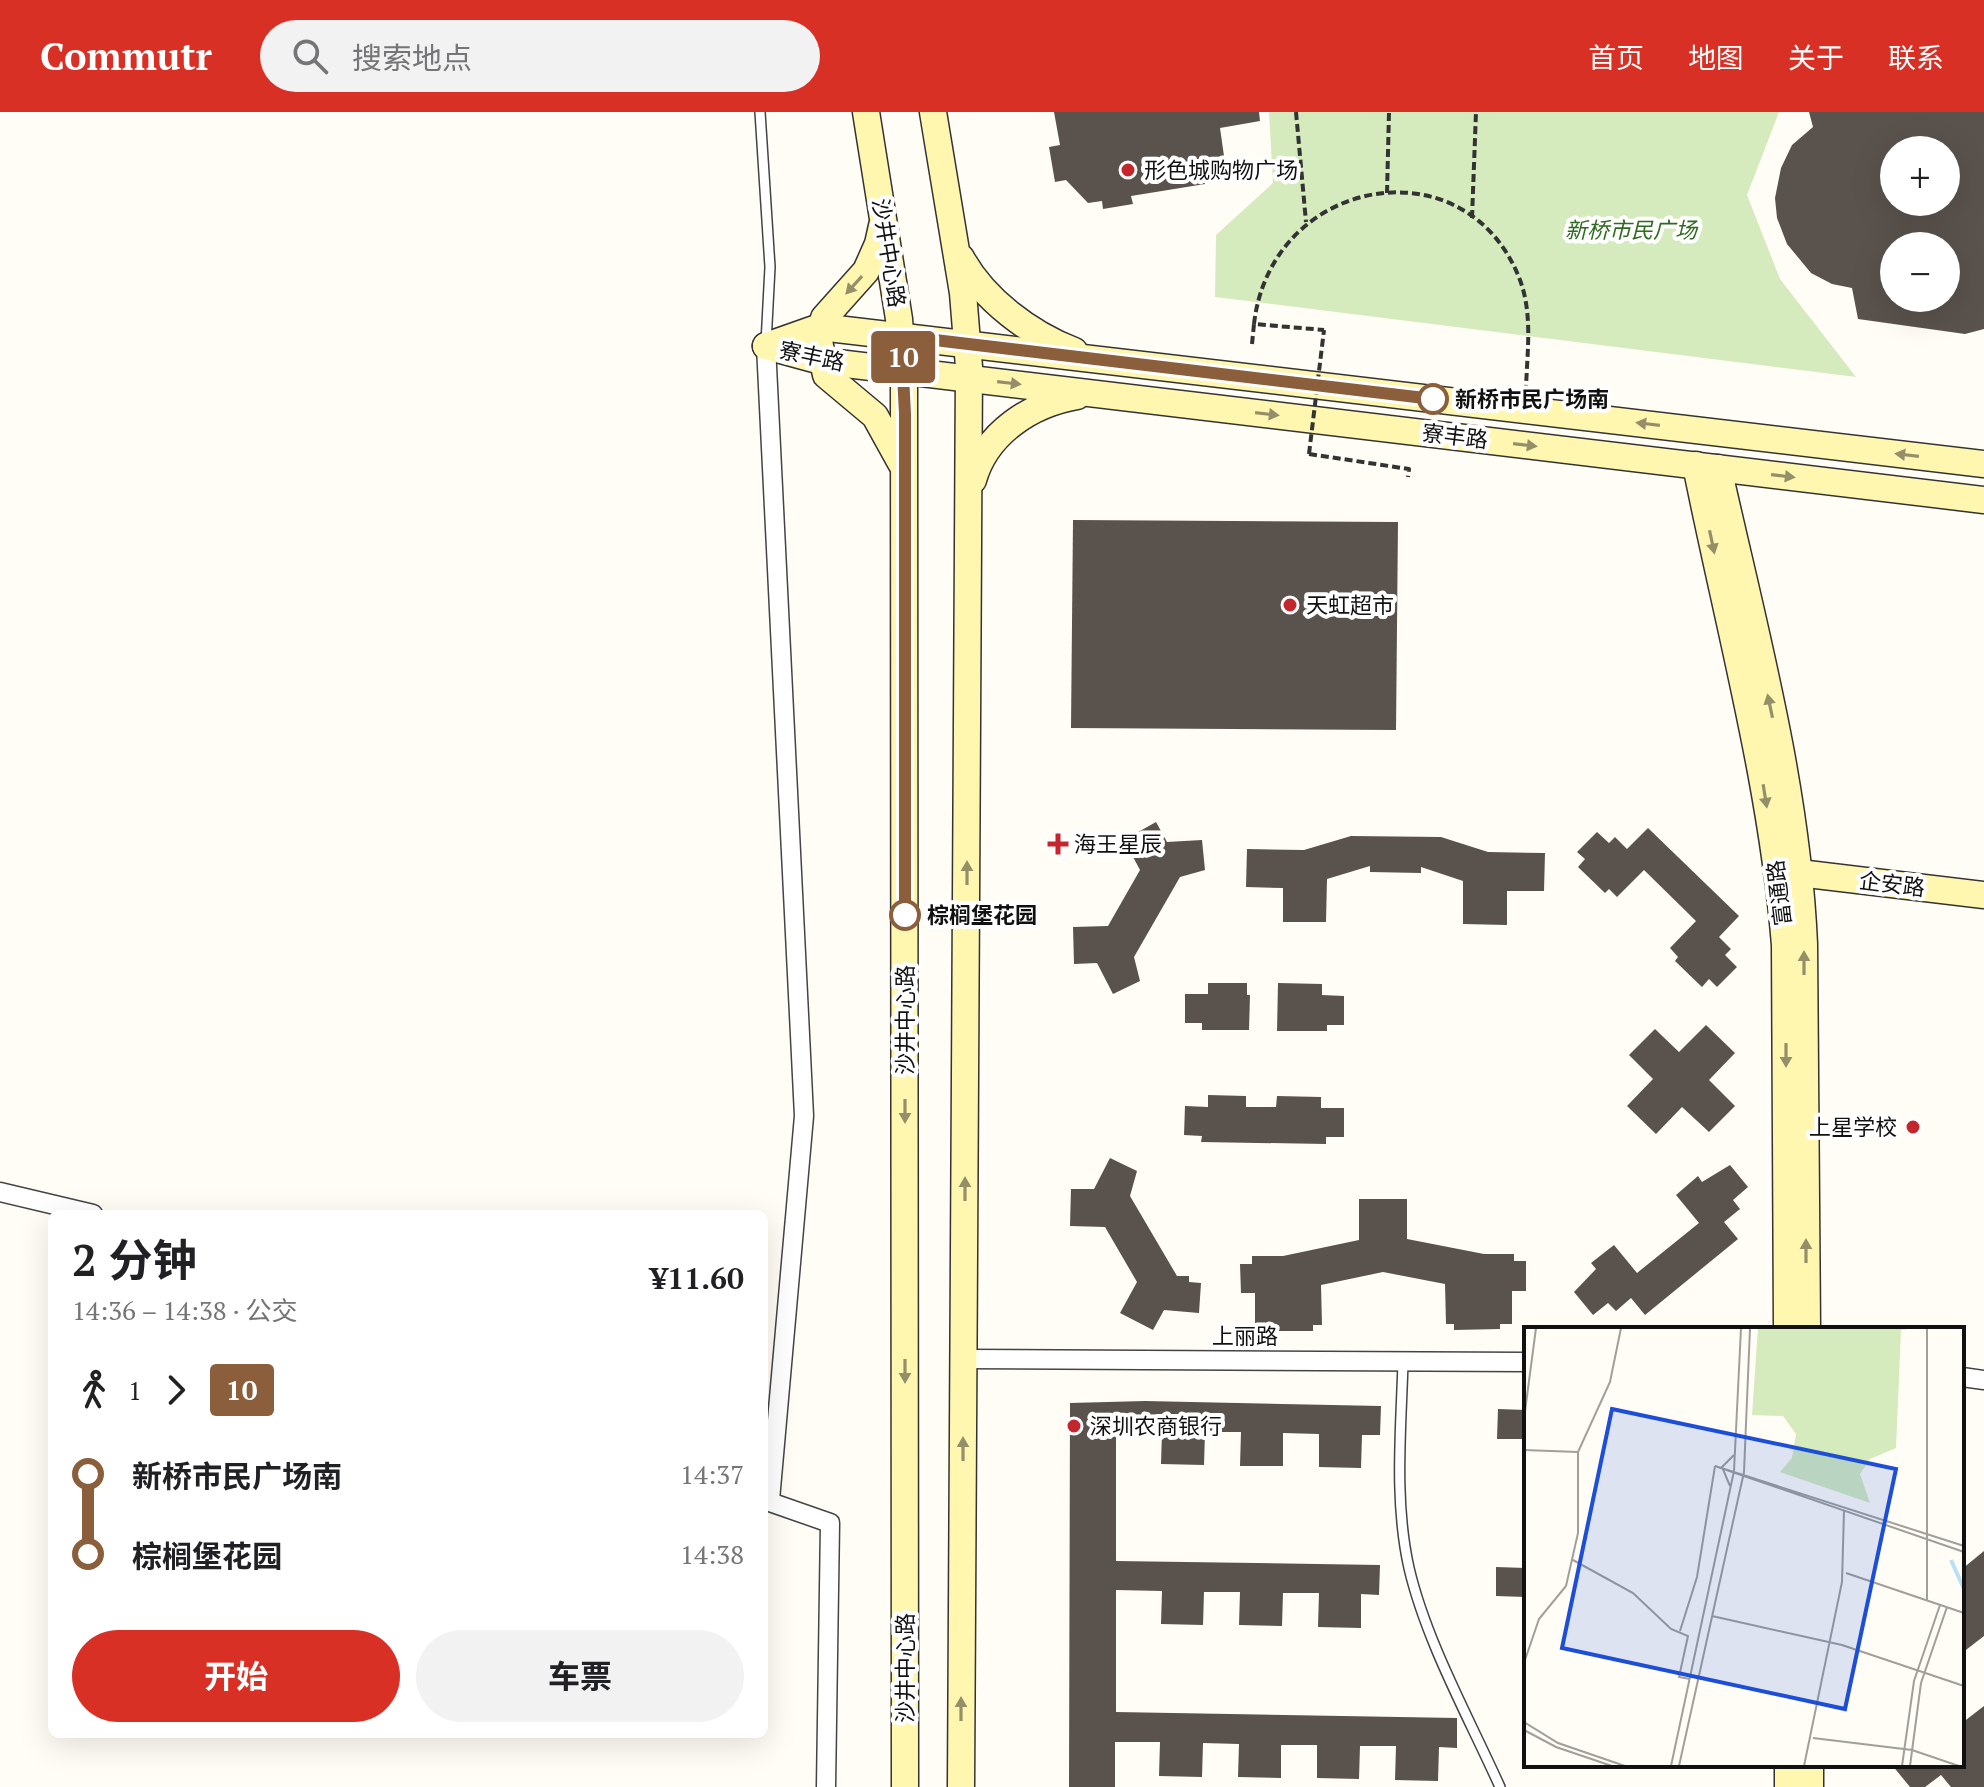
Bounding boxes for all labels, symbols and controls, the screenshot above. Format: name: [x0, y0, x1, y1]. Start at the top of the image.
search box: [260, 20, 820, 92]
text: Commutr: [40, 31, 212, 81]
icon: search: [288, 34, 332, 78]
text: 搜索地点: [352, 38, 472, 78]
text: 首页: [1588, 39, 1644, 76]
text: 地图: [1688, 39, 1744, 76]
text: 关于: [1788, 39, 1844, 76]
text: 联系: [1888, 39, 1944, 76]
map controls: [1880, 136, 1960, 312]
button: +: [1880, 136, 1960, 216]
place label: 形色城购物广场: [1144, 155, 1298, 184]
marker: 形色城购物广场: [1119, 161, 1137, 179]
street label: 沙井中心路: [867, 196, 912, 310]
park label: 新桥市民广场: [1565, 215, 1699, 244]
button: −: [1880, 232, 1960, 312]
one-way arrow: [846, 274, 863, 294]
line badge: 10: [867, 331, 939, 383]
street label: 寮丰路: [777, 334, 847, 377]
text: 10: [887, 338, 919, 375]
one-way arrow: [996, 377, 1021, 390]
marker: 新桥市民广场南: [1418, 384, 1448, 414]
place label: 新桥市民广场南: [1455, 384, 1609, 413]
one-way arrow: [1255, 408, 1280, 421]
street label: 寮丰路: [1421, 417, 1490, 454]
one-way arrow: [1635, 417, 1660, 430]
one-way arrow: [1513, 438, 1538, 451]
one-way arrow: [1894, 448, 1919, 461]
one-way arrow: [1771, 470, 1796, 483]
one-way arrow: [1706, 529, 1719, 554]
place label: 天虹超市: [1306, 590, 1394, 619]
marker: 天虹超市: [1281, 596, 1299, 614]
one-way arrow: [1763, 693, 1776, 718]
one-way arrow: [1760, 784, 1772, 809]
place label: 海王星辰: [1074, 829, 1162, 858]
marker: 海王星辰: [1049, 835, 1067, 853]
street label: 富通路: [1760, 859, 1797, 928]
one-way arrow: [961, 860, 973, 885]
street label: 企安路: [1858, 865, 1927, 902]
marker: 棕榈堡花园: [890, 900, 920, 930]
place label: 棕榈堡花园: [927, 900, 1037, 929]
one-way arrow: [1798, 950, 1810, 975]
street label: 沙井中心路: [890, 965, 919, 1075]
one-way arrow: [1779, 1043, 1792, 1068]
one-way arrow: [899, 1099, 911, 1124]
place label: 上星学校: [1809, 1112, 1897, 1141]
marker: 上星学校: [1904, 1118, 1922, 1136]
one-way arrow: [959, 1176, 971, 1201]
text: 2 分钟: [72, 1230, 197, 1289]
one-way arrow: [1800, 1238, 1812, 1263]
text: ¥11.60: [650, 1258, 744, 1298]
text: 14:36 – 14:38 · 公交: [72, 1293, 298, 1327]
street label: 上丽路: [1212, 1321, 1278, 1350]
inset map: [1524, 1327, 1964, 1767]
one-way arrow: [899, 1359, 911, 1384]
icon: walk: [72, 1368, 116, 1412]
icon: forward: [154, 1368, 198, 1412]
text: 10: [226, 1371, 258, 1408]
text: 1: [128, 1373, 142, 1407]
place label: 深圳农商银行: [1090, 1411, 1222, 1440]
marker: 深圳农商银行: [1065, 1417, 1083, 1435]
one-way arrow: [957, 1436, 969, 1461]
text: 新桥市民广场南: [132, 1456, 342, 1496]
text: 14:37: [680, 1457, 744, 1491]
text: 棕榈堡花园: [132, 1536, 282, 1576]
text: 14:38: [680, 1537, 744, 1571]
street label: 沙井中心路: [890, 1613, 919, 1723]
button: 开始: [72, 1630, 400, 1722]
button: 车票: [416, 1630, 744, 1722]
one-way arrow: [955, 1696, 967, 1721]

